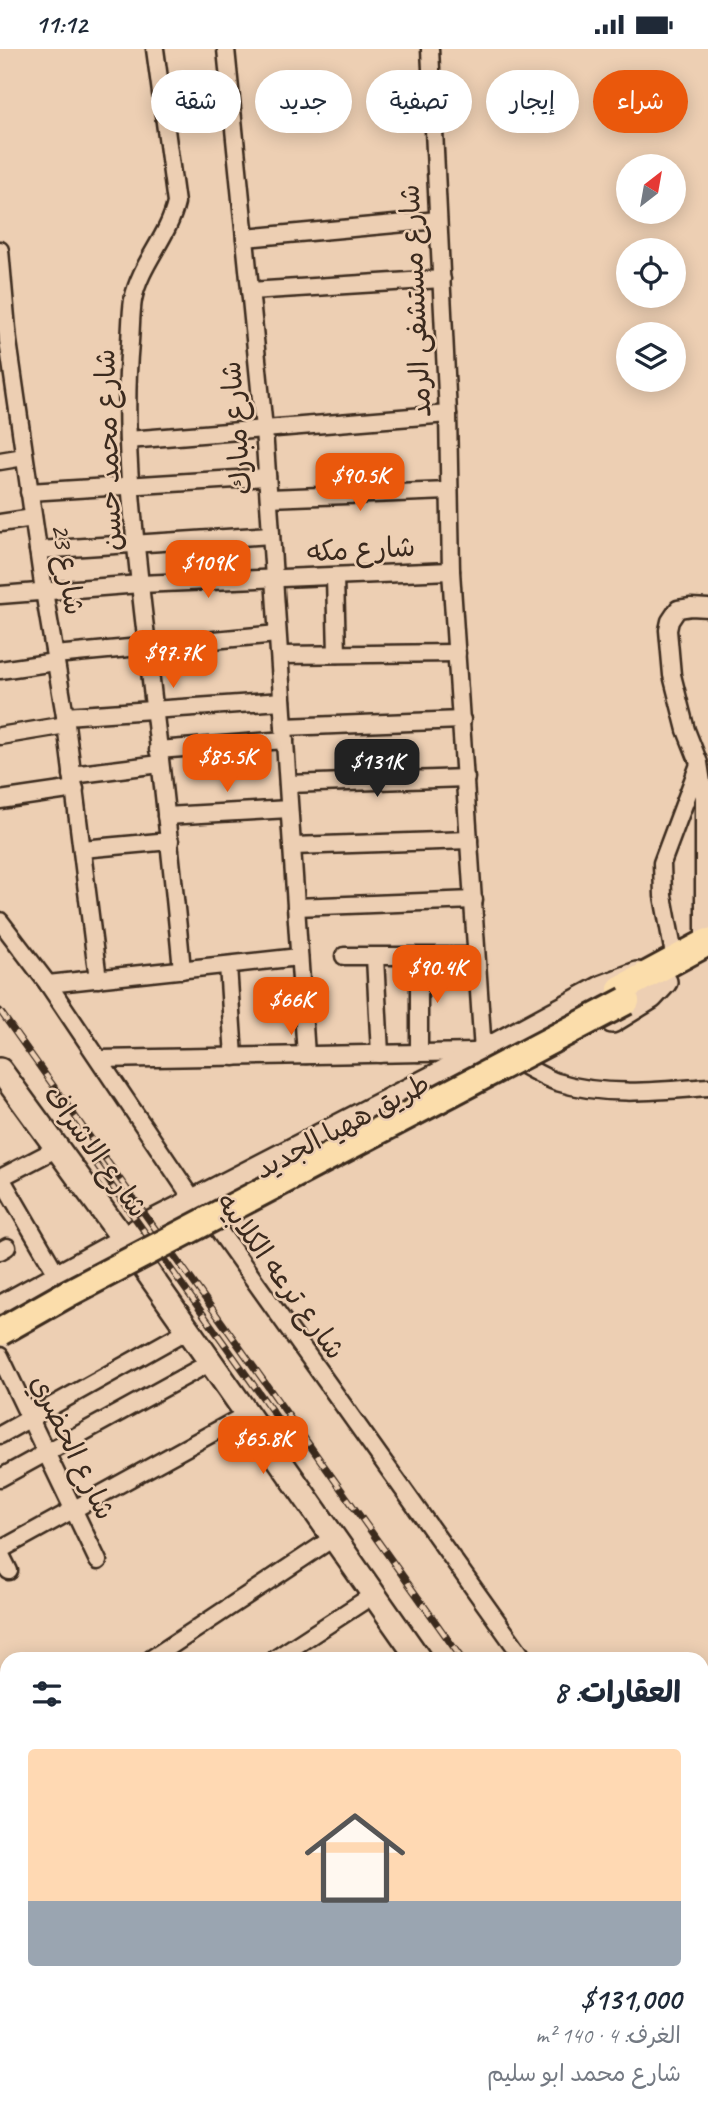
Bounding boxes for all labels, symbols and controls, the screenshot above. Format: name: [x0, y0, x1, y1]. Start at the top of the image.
text: 11:12: [35, 8, 87, 41]
chip: شقة: [151, 70, 241, 133]
chip: جديد: [255, 70, 352, 133]
chip: تصفية: [366, 70, 472, 133]
chip: إيجار: [486, 70, 579, 133]
chip: شراء: [593, 70, 688, 133]
north arrow: [616, 154, 686, 224]
map controls: [616, 154, 686, 392]
street label: شارع مستشفى الرمد: [391, 183, 441, 419]
button: locate: [616, 238, 686, 308]
button: layers: [616, 322, 686, 392]
street label: شارع محمد حسن: [87, 348, 131, 552]
street label: شارع مبارك: [213, 360, 261, 496]
pin: $90.5K: [303, 454, 417, 513]
text: $90.5K: [332, 461, 389, 490]
street label: شارع 23: [41, 521, 93, 618]
street label: شارع مكه: [306, 529, 416, 571]
pin: $109K: [159, 540, 257, 600]
text: $109K: [182, 548, 234, 577]
pin: $97.7K: [116, 631, 230, 690]
text: $97.7K: [144, 638, 202, 667]
pin: $85.5K: [170, 735, 284, 794]
pin: $131K: [328, 739, 426, 799]
text: $85.5K: [199, 742, 255, 771]
text: $131K: [350, 747, 404, 776]
pin: $90.4K: [380, 946, 494, 1005]
text: $90.4K: [408, 953, 466, 982]
pin: $66K: [250, 977, 332, 1037]
text: $66K: [269, 985, 313, 1014]
street label: طريق ههيا الجديد: [248, 1065, 436, 1187]
street label: شارع الاشراف: [35, 1078, 156, 1225]
street label: شارع ترعه الكلابيه: [207, 1186, 353, 1367]
street label: شارع الحضري: [20, 1369, 123, 1527]
pin: $65.8K: [206, 1417, 320, 1476]
text: $65.8K: [234, 1424, 292, 1453]
text: العقارات: 8: [554, 1673, 681, 1711]
icon: filters: [28, 1675, 66, 1713]
icon: home: [292, 1795, 418, 1921]
text: $131,000: [581, 1980, 681, 2018]
text: الغرف: 4 · 140 m²: [535, 2021, 681, 2050]
text: شارع محمد ابو سليم: [487, 2059, 681, 2088]

